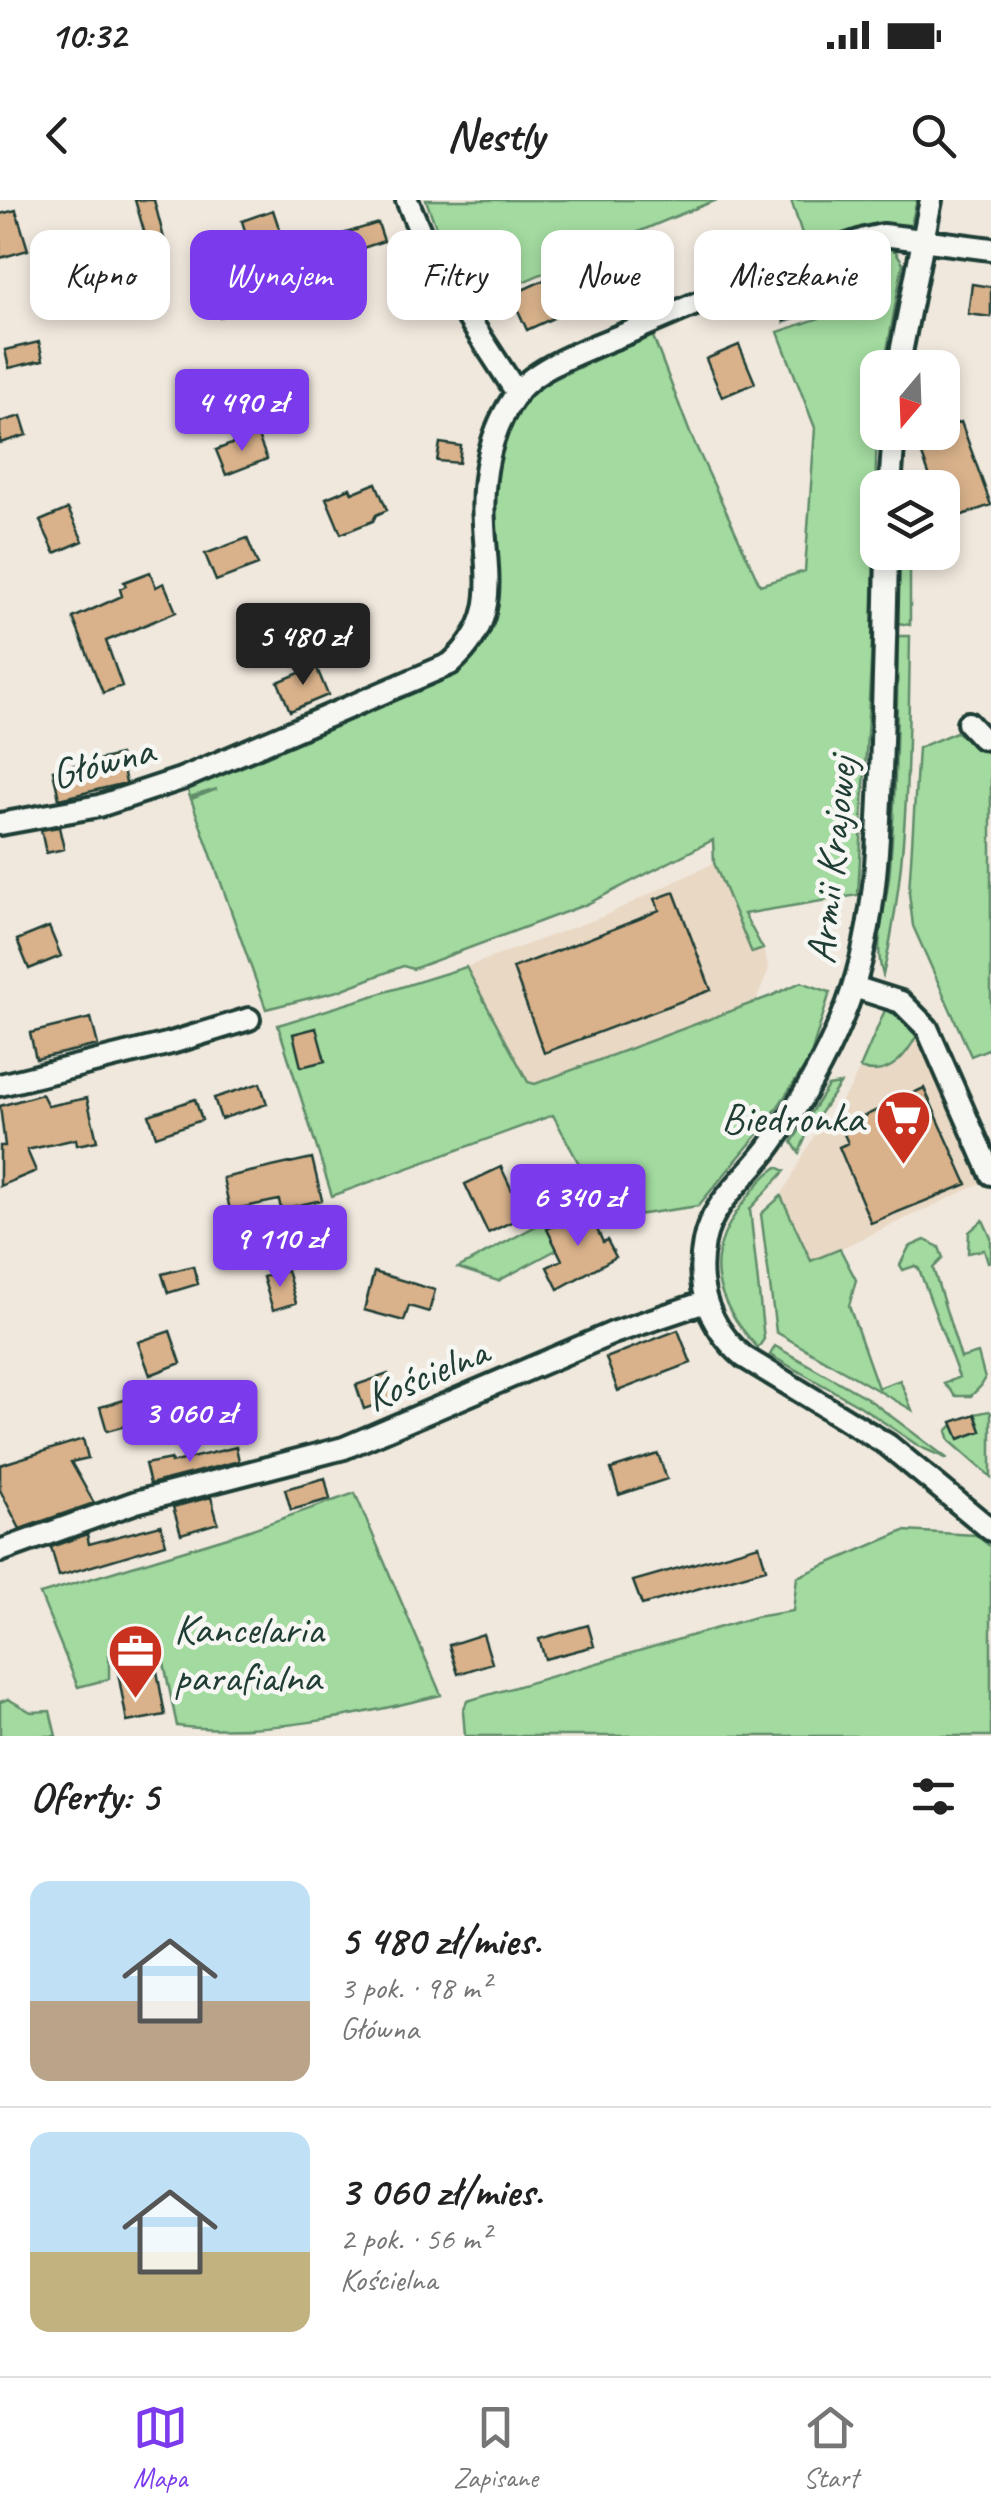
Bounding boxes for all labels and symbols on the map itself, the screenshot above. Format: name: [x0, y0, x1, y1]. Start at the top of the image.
north arrow: [860, 350, 960, 450]
pin: 4 490 zł: [139, 369, 345, 454]
pin: 5 480 zł: [200, 603, 406, 688]
street label: Główna: [45, 723, 162, 801]
street label: Armii Krajowej: [794, 750, 869, 966]
supermarket icon: Biedronka: [873, 1087, 933, 1166]
place label: Biedronka: [721, 1092, 867, 1145]
pin: 6 340 zł: [475, 1164, 681, 1249]
pin: 9 110 zł: [177, 1205, 383, 1290]
street label: Kościelna: [357, 1324, 499, 1424]
pin: 3 060 zł: [87, 1380, 293, 1465]
place label: Kancelaria parafialna: [174, 1603, 326, 1704]
office icon: Kancelaria parafialna: [105, 1622, 165, 1701]

